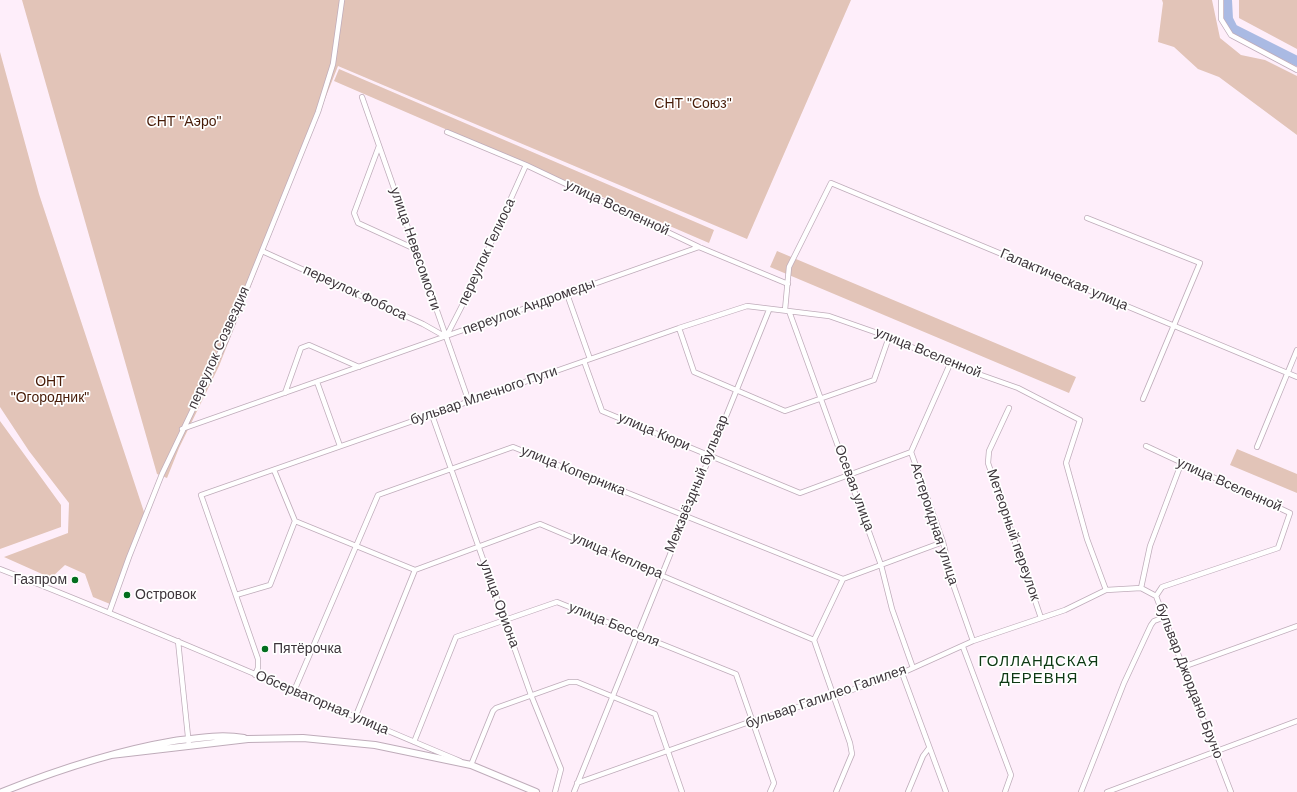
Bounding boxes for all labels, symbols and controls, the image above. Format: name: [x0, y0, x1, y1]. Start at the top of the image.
park label: СНТ "Союз": [654, 96, 732, 112]
park label: СНТ "Аэро": [147, 114, 221, 130]
street label: улица Вселенной: [562, 176, 672, 240]
street label: улица Невесомости: [386, 185, 444, 313]
street label: переулок Гелиоса: [455, 196, 519, 308]
street label: Галактическая улица: [998, 245, 1130, 315]
street label: переулок Фобоса: [300, 262, 410, 324]
street label: переулок Андромеды: [460, 275, 598, 339]
street label: переулок Созвездия: [184, 284, 254, 412]
street label: улица Вселенной: [872, 324, 984, 382]
street label: бульвар Млечного Пути: [408, 363, 560, 429]
park label: ОНТ "Огородник": [11, 374, 89, 406]
street label: улица Кюри: [615, 409, 693, 455]
street label: Межзвёздный бульвар: [662, 413, 732, 555]
street label: улица Коперника: [518, 442, 628, 500]
street label: Осевая улица: [831, 443, 877, 533]
street label: улица Вселенной: [1174, 454, 1284, 516]
street label: Астероидная улица: [906, 461, 962, 587]
street label: Метеорный переулок: [983, 467, 1043, 603]
street label: улица Кеплера: [569, 529, 665, 583]
street label: улица Ориона: [475, 558, 523, 650]
place label: Газпром: [13, 572, 67, 588]
marker: Газпром: [70, 575, 80, 585]
place label: Островок: [135, 587, 196, 603]
marker: Островок: [122, 590, 132, 600]
street label: улица Бесселя: [566, 599, 662, 651]
street label: бульвар Джордано Бруно: [1152, 601, 1226, 761]
place label: Пятёрочка: [273, 641, 342, 657]
marker: Пятёрочка: [260, 644, 270, 654]
district label: ГОЛЛАНДСКАЯ ДЕРЕВНЯ: [979, 653, 1099, 688]
street label: бульвар Галилео Галилея: [743, 662, 909, 732]
street label: Обсерваторная улица: [253, 667, 391, 739]

